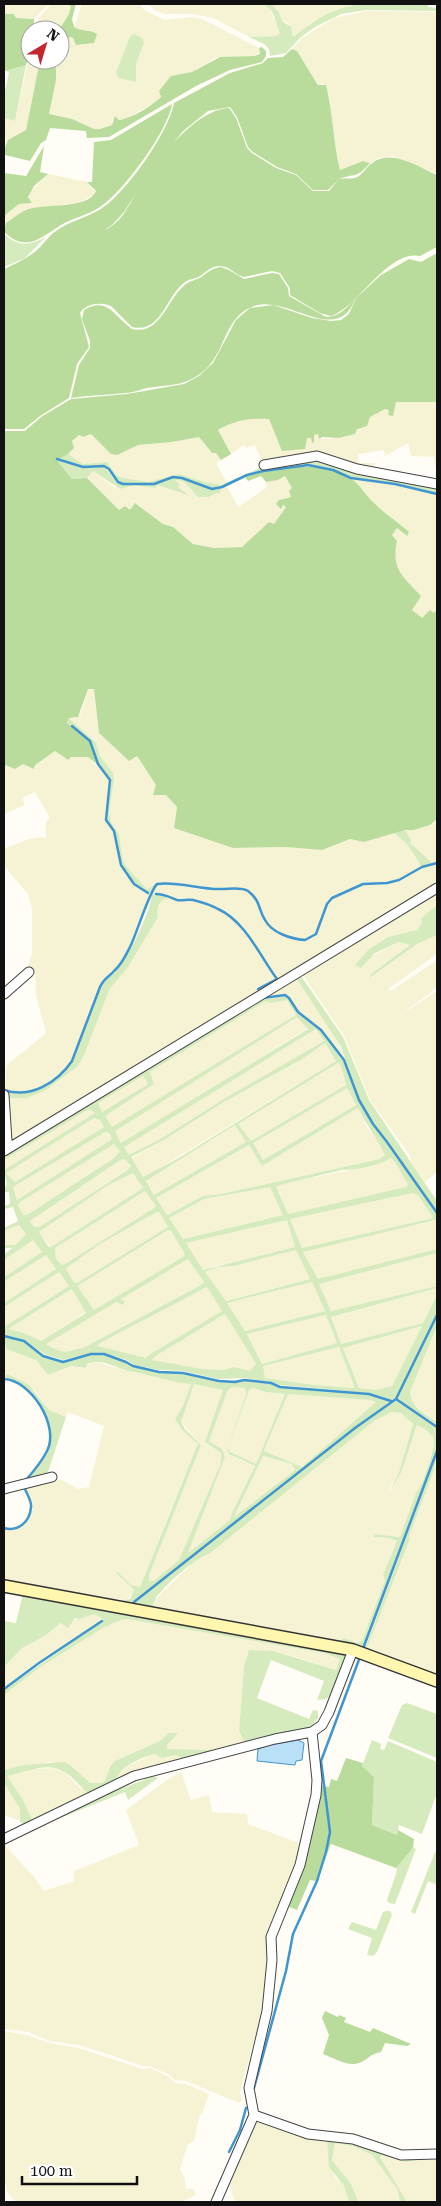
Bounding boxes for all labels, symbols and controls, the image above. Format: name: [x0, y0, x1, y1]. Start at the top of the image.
north arrow: [20, 20, 70, 70]
text: N: [44, 25, 62, 45]
scale bar: [22, 2154, 138, 2186]
text: 100 m: [30, 2162, 73, 2180]

